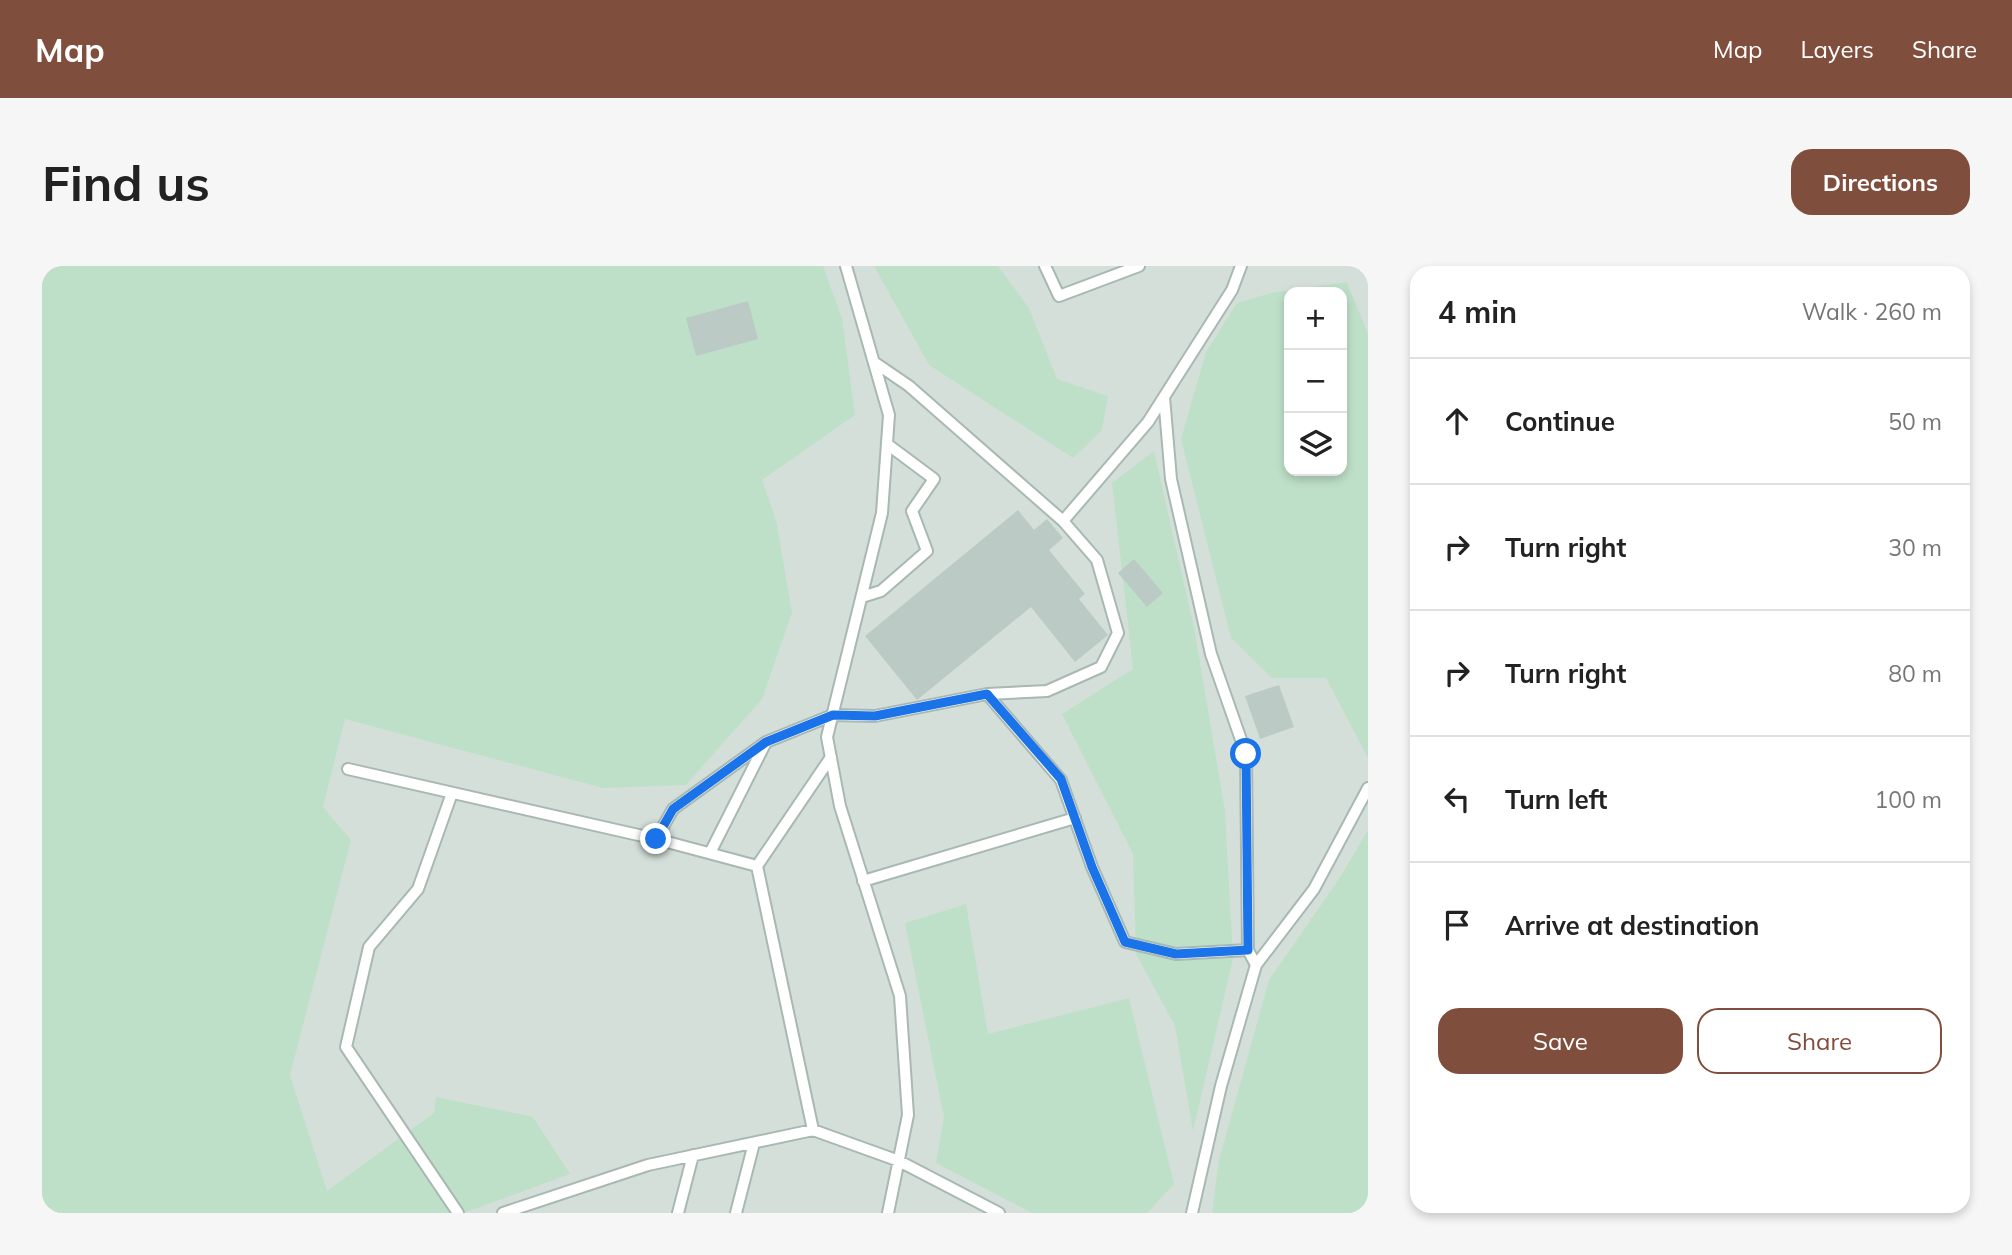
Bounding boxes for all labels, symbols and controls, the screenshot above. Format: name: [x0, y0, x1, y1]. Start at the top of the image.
text: Map: [35, 29, 105, 70]
text: Map: [1713, 34, 1762, 64]
text: Layers: [1800, 34, 1874, 64]
text: Share: [1912, 34, 1977, 64]
button: Directions: [1791, 149, 1970, 215]
text: Find us: [42, 152, 210, 213]
map controls: [1284, 287, 1347, 476]
button: +: [1284, 287, 1347, 350]
text: 4 min: [1438, 293, 1517, 331]
text: Walk · 260 m: [1802, 297, 1942, 326]
button: −: [1284, 350, 1347, 413]
icon: ahead: [1438, 402, 1476, 440]
text: Continue: [1505, 405, 1615, 438]
text: 50 m: [1888, 407, 1942, 436]
button: layers: [1284, 413, 1347, 476]
icon: right: [1438, 528, 1476, 566]
text: Turn right: [1505, 531, 1626, 564]
text: 30 m: [1888, 533, 1942, 562]
icon: right: [1438, 654, 1476, 692]
text: Turn right: [1505, 657, 1626, 690]
text: 80 m: [1888, 659, 1942, 688]
route start: [1230, 738, 1261, 769]
icon: left: [1438, 780, 1476, 818]
text: Turn left: [1505, 783, 1607, 816]
text: 100 m: [1874, 785, 1942, 814]
route end: [640, 823, 671, 854]
icon: arrive: [1438, 906, 1476, 944]
text: Arrive at destination: [1505, 909, 1760, 942]
button: Save: [1438, 1008, 1683, 1074]
button: Share: [1697, 1008, 1942, 1074]

